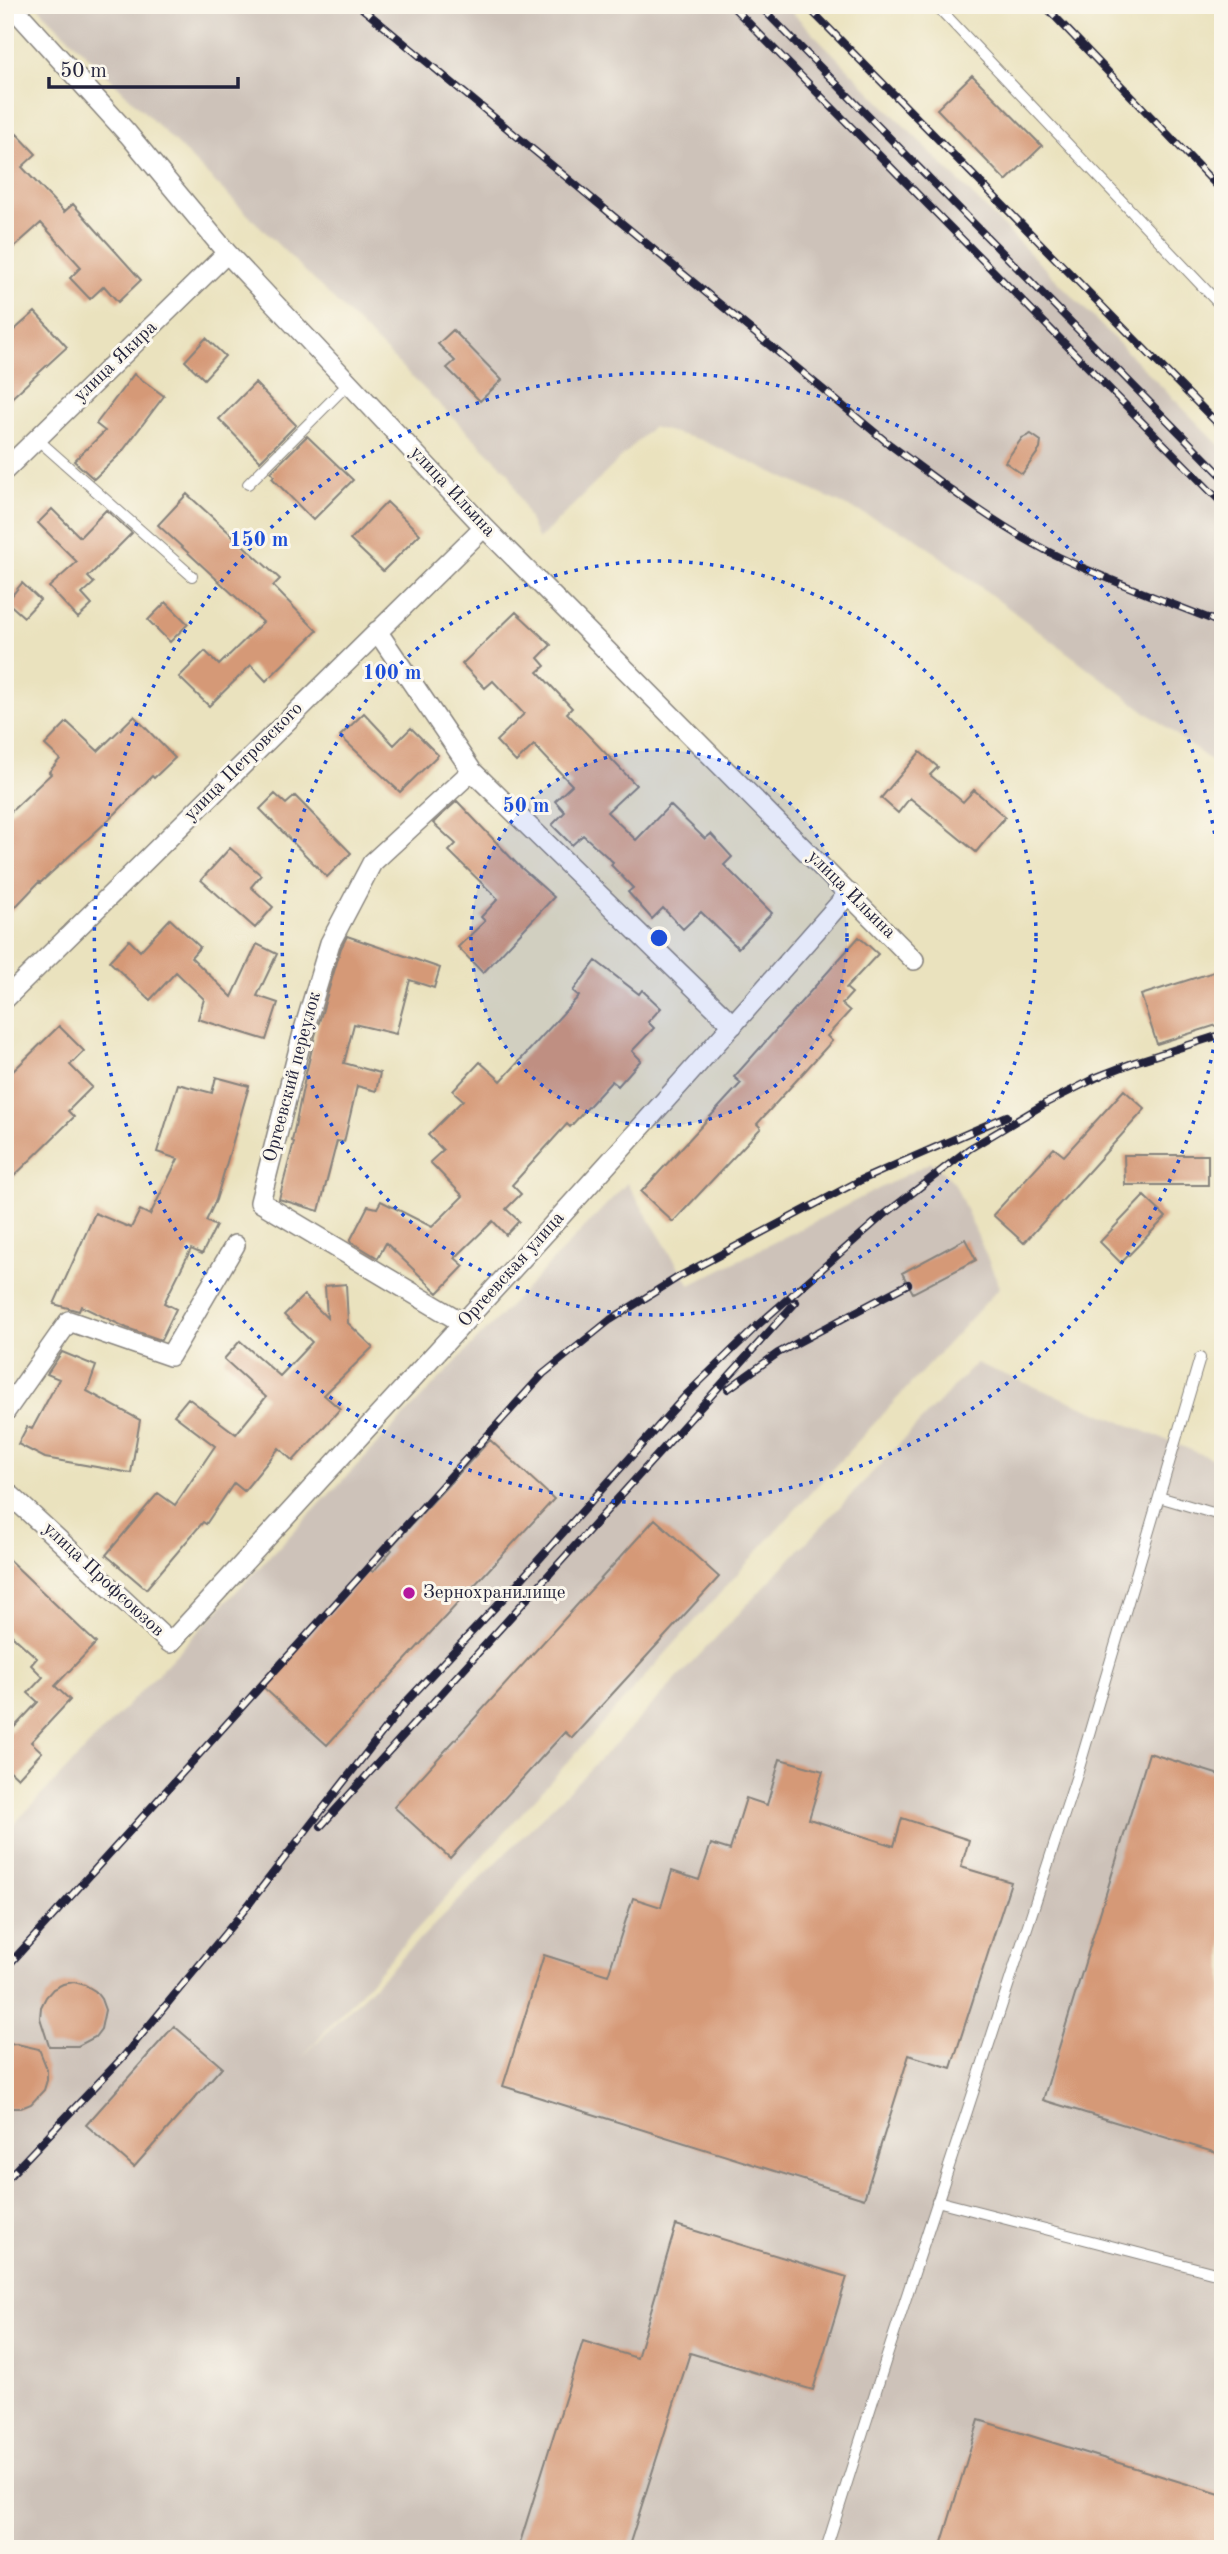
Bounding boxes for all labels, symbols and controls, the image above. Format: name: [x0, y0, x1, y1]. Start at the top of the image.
scale bar: [49, 46, 238, 90]
text: 50 m: [60, 61, 107, 82]
street label: улица Якира: [71, 318, 162, 406]
street label: улица Ильина: [405, 443, 499, 541]
text: 150 m: [229, 530, 289, 551]
text: 100 m: [362, 663, 422, 684]
street label: улица Петровского: [181, 699, 307, 825]
text: 50 m: [502, 796, 550, 817]
street label: улица Ильина: [803, 847, 899, 943]
centre of rings: [647, 926, 671, 950]
street label: Оргеевский переулок: [261, 989, 325, 1164]
street label: Оргеевская улица: [455, 1208, 569, 1331]
street label: улица Профсоюзов: [39, 1519, 167, 1641]
place label: Зернохранилище: [423, 1584, 566, 1603]
marker: Зернохранилище: [401, 1585, 417, 1601]

